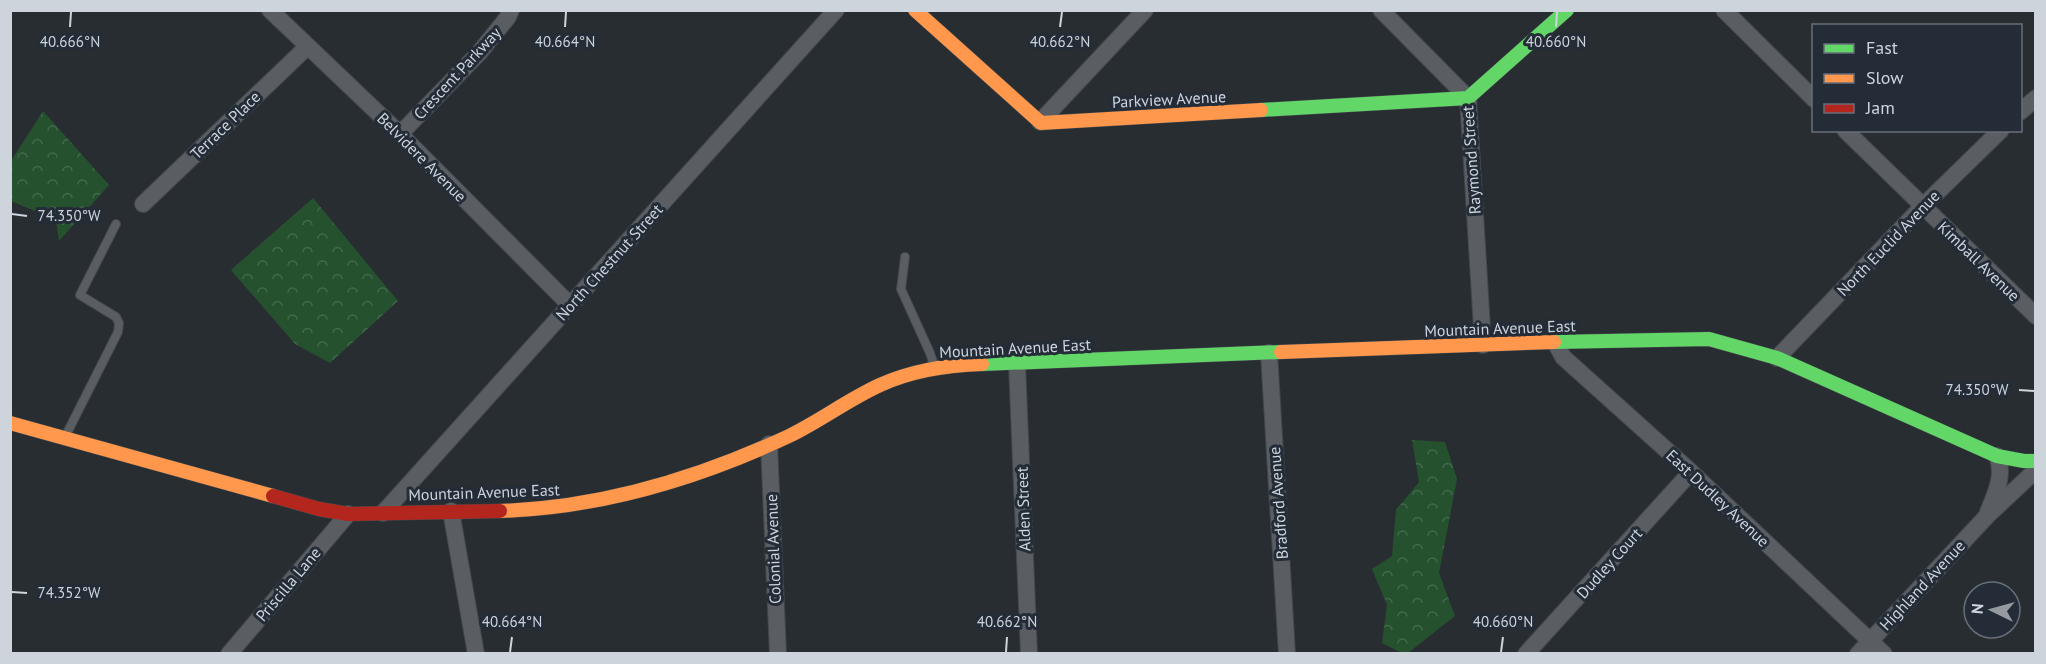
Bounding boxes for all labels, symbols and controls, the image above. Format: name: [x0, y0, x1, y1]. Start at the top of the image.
street label: Crescent Parkway: [409, 22, 505, 123]
legend: [1812, 24, 2022, 132]
text: 40.666°N: [40, 32, 100, 51]
text: 40.664°N: [535, 32, 595, 51]
text: 40.662°N: [1030, 32, 1090, 51]
text: 40.660°N: [1526, 32, 1586, 51]
text: Fast: [1866, 36, 1898, 59]
text: Slow: [1866, 66, 1904, 89]
street label: Parkview Avenue: [1111, 86, 1227, 112]
street label: Terrace Place: [186, 87, 264, 163]
text: Jam: [1865, 96, 1895, 119]
street label: Raymond Street: [1457, 104, 1485, 215]
street label: Belvidere Avenue: [373, 108, 471, 206]
street label: North Euclid Avenue: [1832, 186, 1944, 300]
street label: North Chestnut Street: [551, 199, 667, 324]
text: 74.350°W: [38, 206, 101, 225]
street label: Kimball Avenue: [1934, 217, 2024, 305]
street label: Mountain Avenue East: [1424, 315, 1577, 341]
street label: Mountain Avenue East: [939, 334, 1092, 362]
text: 74.350°W: [1946, 380, 2009, 399]
street label: East Dudley Avenue: [1662, 445, 1774, 551]
street label: Bradford Avenue: [1264, 446, 1292, 560]
street label: Alden Street: [1012, 466, 1034, 552]
street label: Mountain Avenue East: [408, 479, 561, 505]
street label: Colonial Avenue: [761, 494, 785, 604]
street label: Dudley Court: [1572, 523, 1646, 603]
street label: Highland Avenue: [1875, 536, 1969, 634]
street label: Priscilla Lane: [251, 543, 325, 625]
north arrow: [1962, 580, 2022, 640]
text: 74.352°W: [38, 583, 101, 602]
text: N: [1967, 603, 1987, 615]
text: 40.664°N: [482, 612, 542, 631]
text: 40.662°N: [977, 612, 1037, 631]
text: 40.660°N: [1473, 612, 1533, 631]

